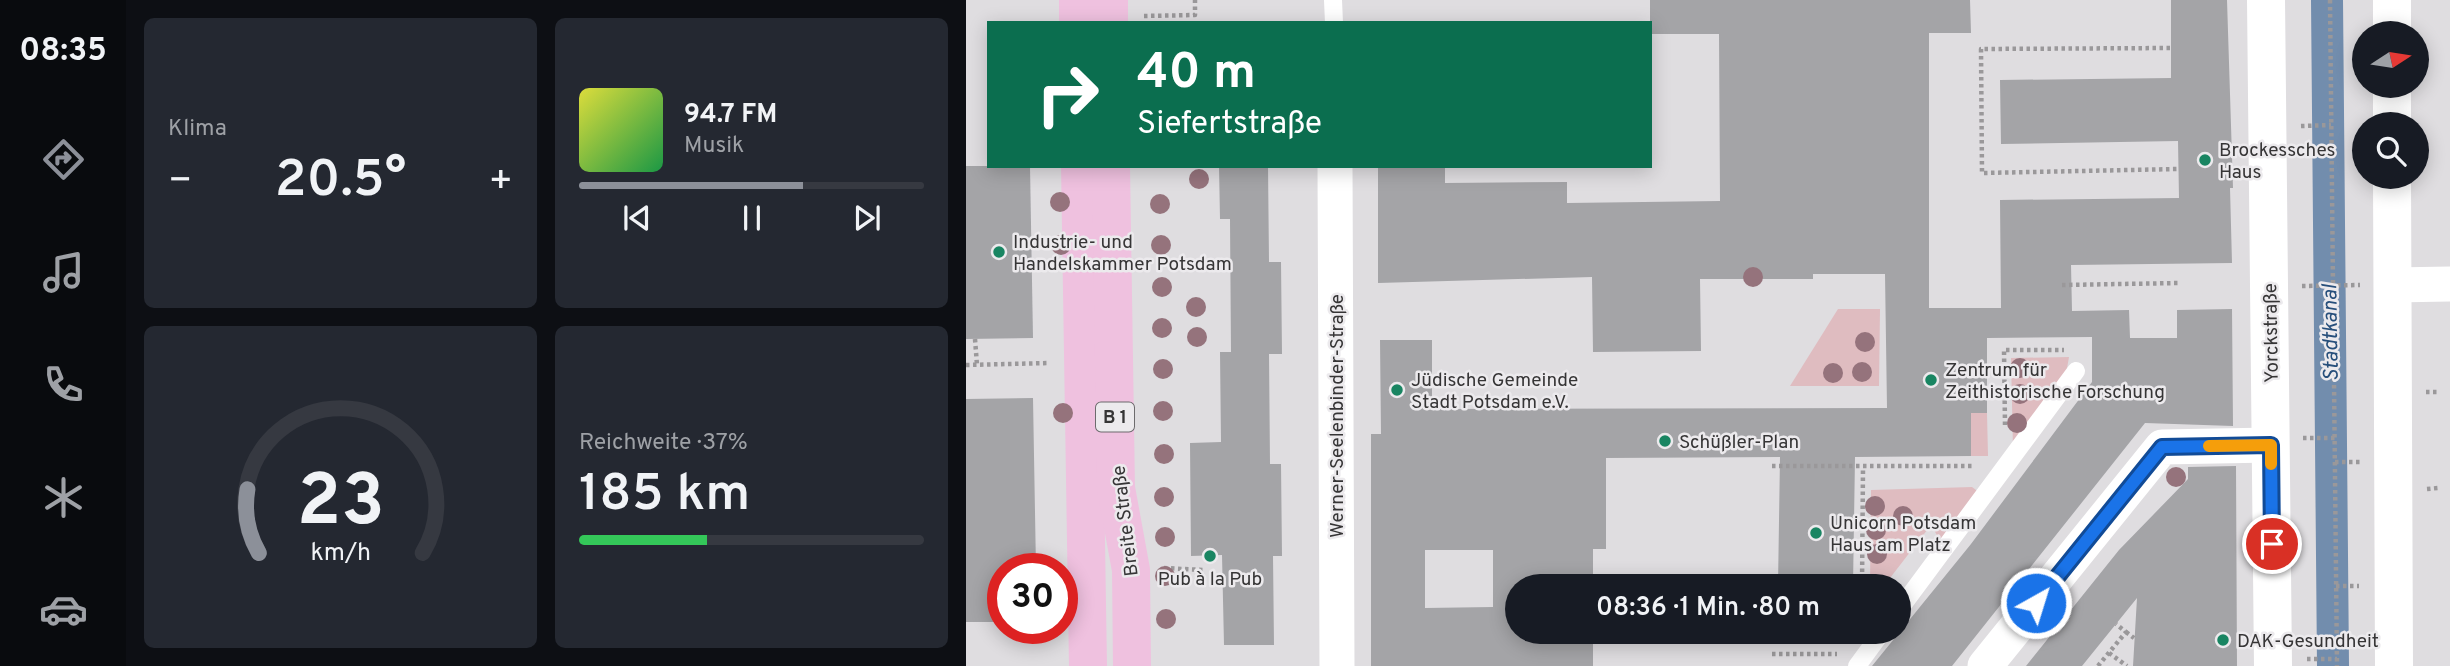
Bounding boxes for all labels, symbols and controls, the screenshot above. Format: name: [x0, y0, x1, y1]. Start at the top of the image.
north arrow: [2352, 21, 2429, 98]
map controls: [2352, 21, 2429, 189]
text: 08:35: [19, 32, 107, 72]
text: 40 m: [1137, 44, 1256, 106]
icon: right: [1022, 49, 1113, 140]
text: 94.7 FM: [684, 99, 777, 132]
text: Siefertstraße: [1137, 105, 1322, 145]
button: search: [2352, 112, 2429, 189]
text: Klima: [168, 115, 227, 144]
text: Musik: [684, 132, 744, 161]
icon: directions: [39, 135, 88, 184]
place label: Brockessches Haus: [2219, 139, 2335, 185]
text: 20.5°: [275, 149, 406, 215]
marker: Brockessches Haus: [2197, 152, 2213, 168]
text: −: [168, 158, 193, 207]
text: +: [488, 158, 513, 207]
icon: previous: [618, 199, 656, 237]
icon: pause: [733, 199, 771, 237]
icon: next: [848, 199, 886, 237]
place label: Industrie- und Handelskammer Potsdam: [1013, 231, 1232, 277]
marker: Industrie- und Handelskammer Potsdam: [991, 244, 1007, 260]
icon: music: [39, 248, 88, 297]
street label: Yorckstraße: [2259, 283, 2285, 383]
water label: Stadtkanal: [2317, 283, 2346, 382]
street label: Werner-Seelenbinder-Straße: [1326, 294, 1350, 538]
place label: Zentrum für Zeithistorische Forschung: [1945, 359, 2165, 405]
icon: phone: [39, 360, 88, 409]
place label: Jüdische Gemeinde Stadt Potsdam e.V.: [1411, 369, 1578, 415]
marker: Zentrum für Zeithistorische Forschung: [1923, 372, 1939, 388]
marker: Jüdische Gemeinde Stadt Potsdam e.V.: [1389, 382, 1405, 398]
road number: B 1: [1096, 402, 1134, 432]
text: Reichweite · 37%: [579, 429, 748, 458]
place label: Schüßler-Plan: [1679, 431, 1799, 455]
marker: Schüßler-Plan: [1657, 433, 1673, 449]
text: 23: [296, 459, 385, 551]
text: 185 km: [579, 463, 750, 529]
street label: Breite Straße: [1107, 464, 1145, 578]
icon: climate: [39, 473, 88, 522]
place label: Unicorn Potsdam Haus am Platz: [1830, 512, 1976, 558]
pin: [2242, 514, 2302, 574]
marker: Unicorn Potsdam Haus am Platz: [1808, 525, 1824, 541]
icon: arrive: [2253, 525, 2291, 563]
text: km/h: [310, 538, 371, 570]
marker: Pub à la Pub: [1202, 548, 1218, 564]
speed limit sign: 30: [987, 553, 1078, 644]
position arrow: [1999, 566, 2073, 640]
place label: Pub à la Pub: [1158, 568, 1262, 592]
icon: car: [39, 585, 88, 634]
text: 08:36 · 1 Min. · 80 m: [1596, 592, 1820, 625]
place label: DAK-Gesundheit: [2237, 630, 2379, 654]
marker: DAK-Gesundheit: [2215, 632, 2231, 648]

